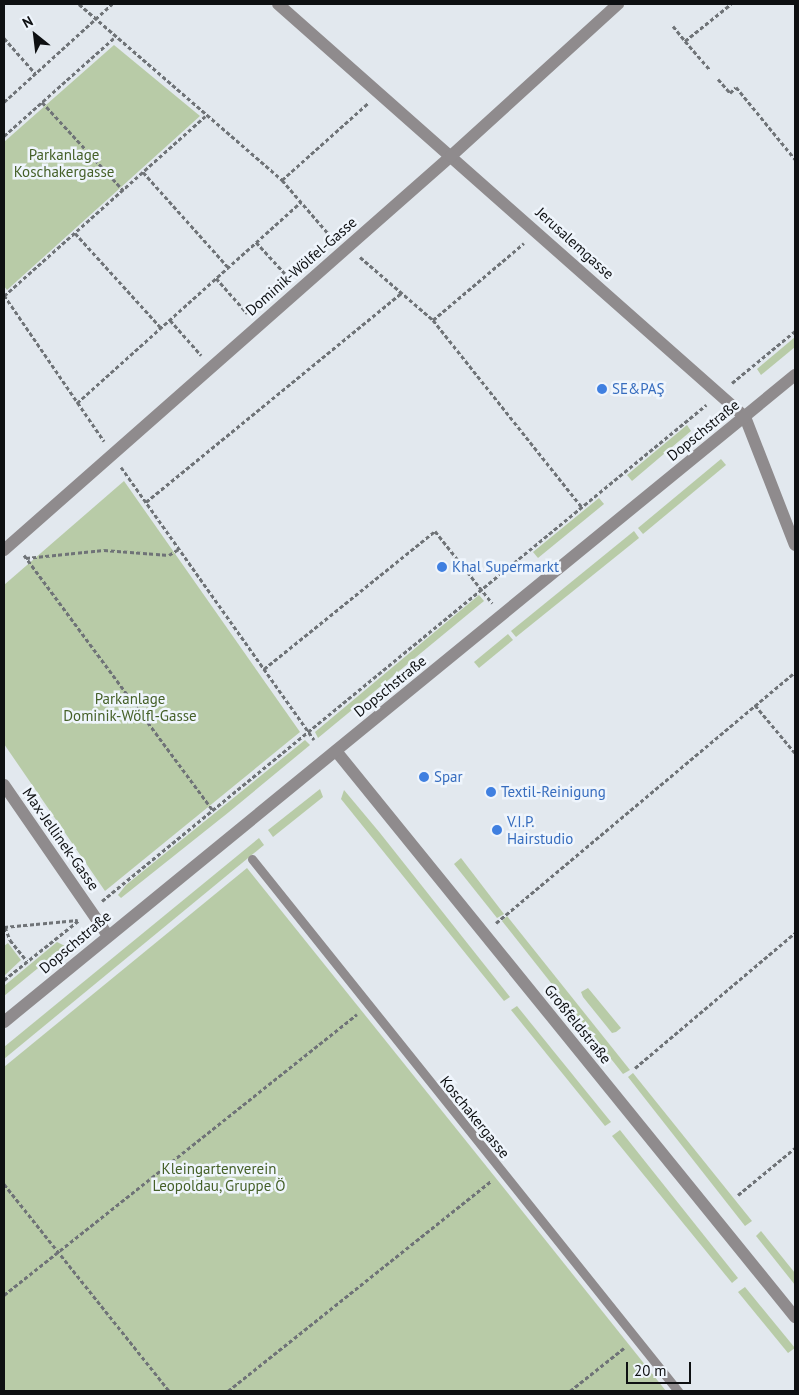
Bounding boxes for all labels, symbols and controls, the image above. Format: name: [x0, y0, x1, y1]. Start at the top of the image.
north arrow: [10, 10, 60, 60]
text: N: [19, 12, 36, 32]
park label: Parkanlage Koschakergasse: [14, 145, 114, 180]
street label: Jerusalemgasse: [532, 203, 618, 283]
street label: Dominik-Wölfel-Gasse: [242, 213, 360, 319]
place label: SE&PAŞ: [612, 380, 664, 398]
marker: SE&PAŞ: [596, 383, 608, 395]
street label: Dopschstraße: [663, 395, 743, 465]
place label: Khal Supermarkt: [452, 558, 559, 576]
marker: Khal Supermarkt: [436, 561, 448, 573]
street label: Dopschstraße: [350, 651, 430, 721]
park label: Parkanlage Dominik-Wölfl-Gasse: [63, 689, 197, 724]
place label: Spar: [434, 768, 463, 786]
marker: Spar: [418, 771, 430, 783]
place label: Textil-Reinigung: [501, 783, 606, 801]
street label: Max-Jellinek-Gasse: [19, 784, 103, 894]
marker: Textil-Reinigung: [485, 786, 497, 798]
place label: V.I.P. Hairstudio: [507, 812, 573, 847]
marker: V.I.P. Hairstudio: [491, 824, 503, 836]
street label: Dopschstraße: [36, 907, 114, 977]
street label: Großfeldstraße: [541, 981, 615, 1067]
street label: Koschakergasse: [436, 1072, 514, 1162]
park label: Kleingartenverein Leopoldau, Gruppe Ö: [152, 1159, 286, 1194]
scale bar: [629, 1352, 694, 1384]
text: 20 m: [634, 1361, 667, 1380]

